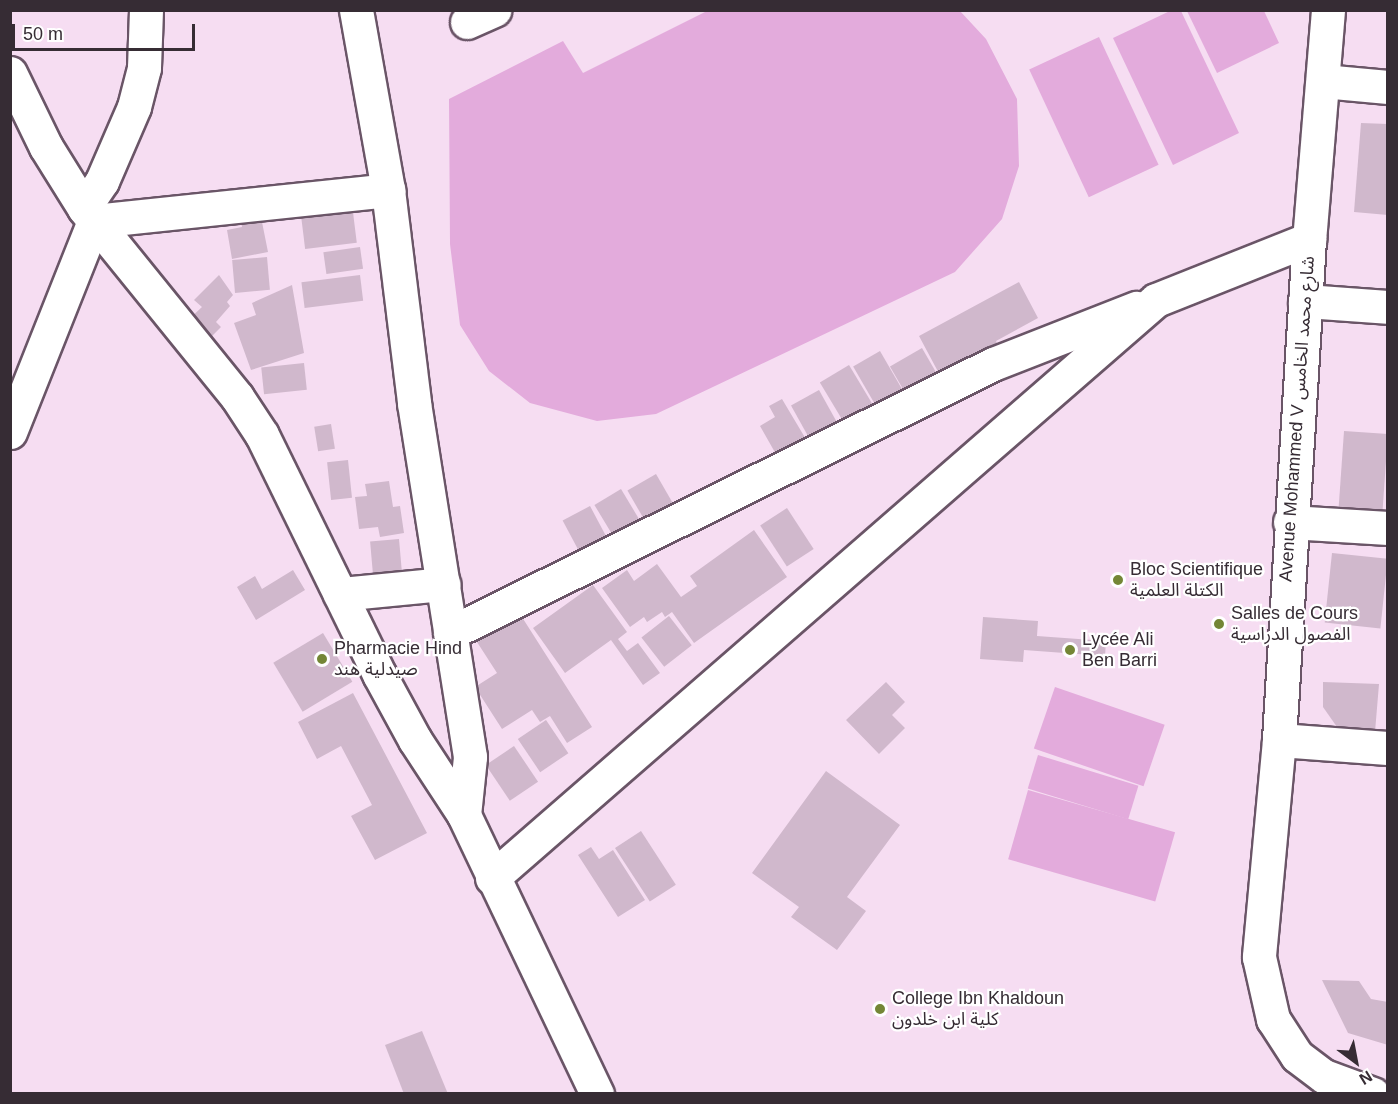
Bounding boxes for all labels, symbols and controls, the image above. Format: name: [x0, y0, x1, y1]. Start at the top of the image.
scale bar: [15, 12, 198, 50]
text: 50 m: [23, 24, 63, 44]
street label: Avenue Mohammed V شارع محمد الخامس: [1275, 255, 1319, 583]
place label: Bloc Scientifique الكتلة العلمية: [1130, 559, 1263, 602]
marker: Bloc Scientifique الكتلة العلمية: [1111, 573, 1125, 587]
place label: Salles de Cours الفصول الدراسية: [1231, 603, 1358, 646]
marker: Salles de Cours الفصول الدراسية: [1212, 617, 1226, 631]
place label: Lycée Ali Ben Barri: [1082, 629, 1157, 672]
place label: Pharmacie Hind صيدلية هند: [334, 638, 462, 680]
marker: Lycée Ali Ben Barri: [1063, 643, 1077, 657]
marker: Pharmacie Hind صيدلية هند: [315, 652, 329, 666]
place label: College Ibn Khaldoun كلية ابن خلدون: [892, 988, 1064, 1030]
marker: College Ibn Khaldoun كلية ابن خلدون: [873, 1002, 887, 1016]
north arrow: [1326, 1032, 1386, 1092]
text: N: [1356, 1067, 1375, 1088]

